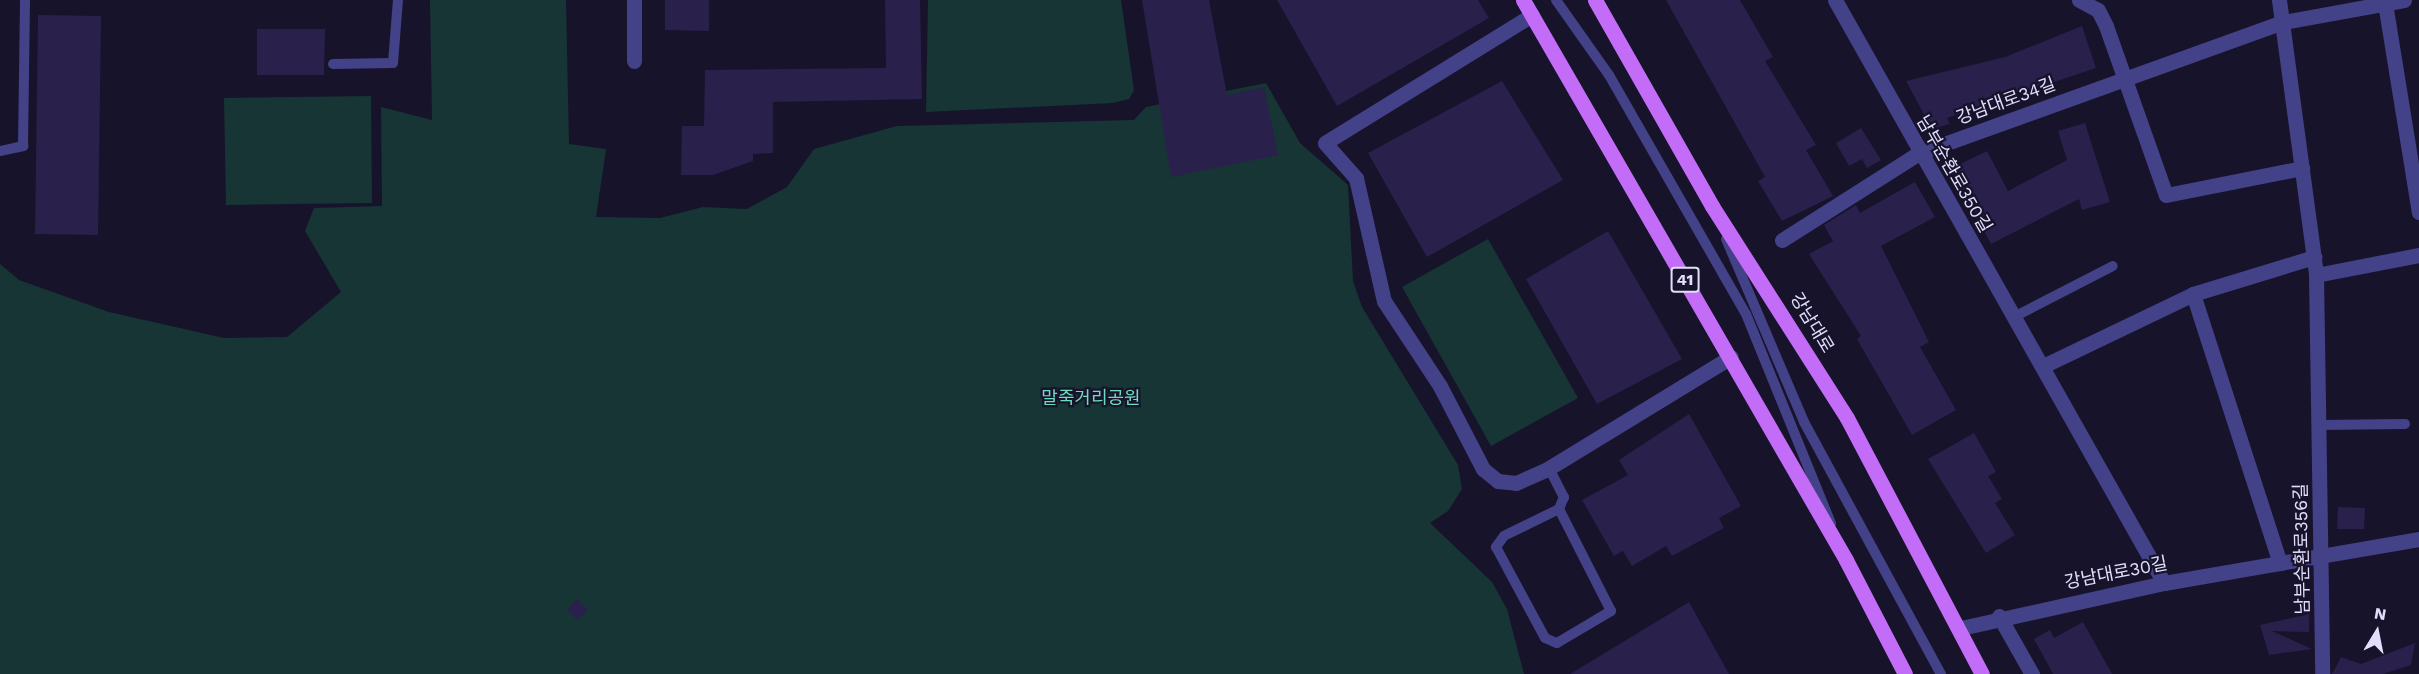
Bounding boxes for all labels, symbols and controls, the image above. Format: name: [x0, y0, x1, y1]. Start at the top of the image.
street label: 강남대로34길: [1953, 73, 2059, 129]
street label: 남부순환로350길: [1912, 112, 1996, 236]
road number: 41: [1670, 267, 1700, 293]
street label: 강남대로: [1786, 289, 1838, 357]
park label: 말죽거리공원: [1041, 387, 1141, 409]
street label: 남부순환로356길: [2290, 483, 2314, 615]
street label: 강남대로30길: [2063, 552, 2169, 594]
north arrow: [2347, 602, 2407, 662]
text: N: [2373, 603, 2388, 624]

